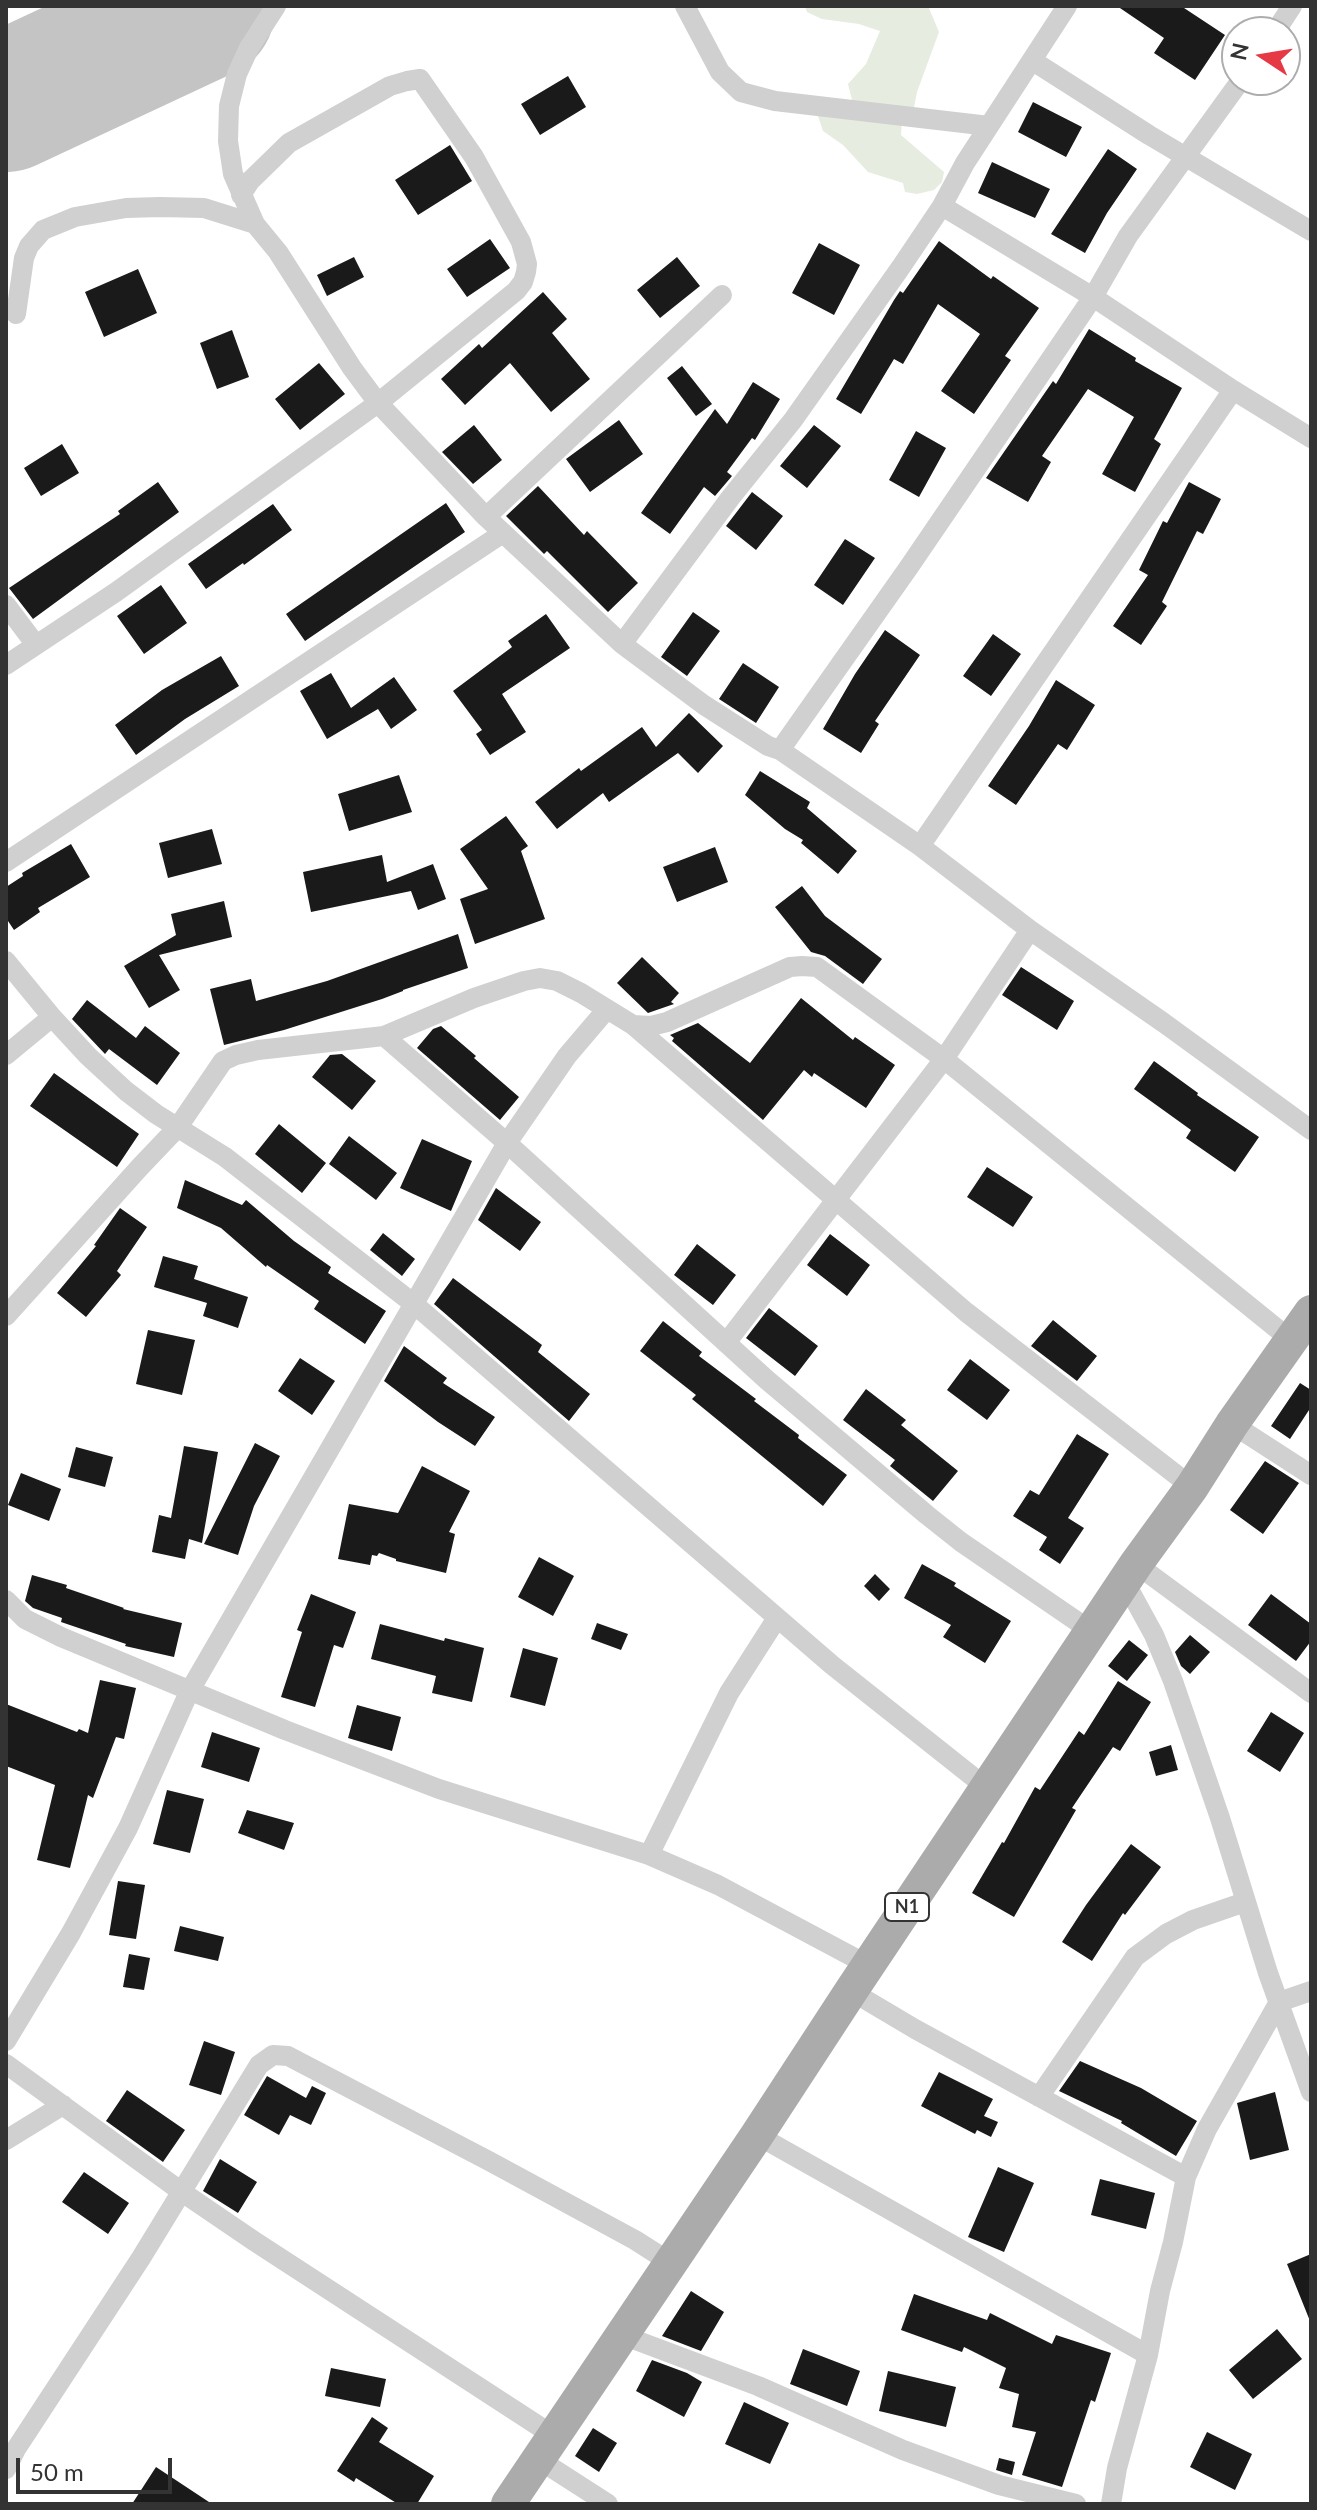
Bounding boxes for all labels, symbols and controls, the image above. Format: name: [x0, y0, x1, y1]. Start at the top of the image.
north arrow: [1221, 16, 1301, 96]
text: N: [1224, 40, 1254, 62]
road number: N1: [885, 1893, 929, 1921]
scale bar: [20, 2442, 176, 2492]
text: 50 m: [30, 2457, 84, 2486]

